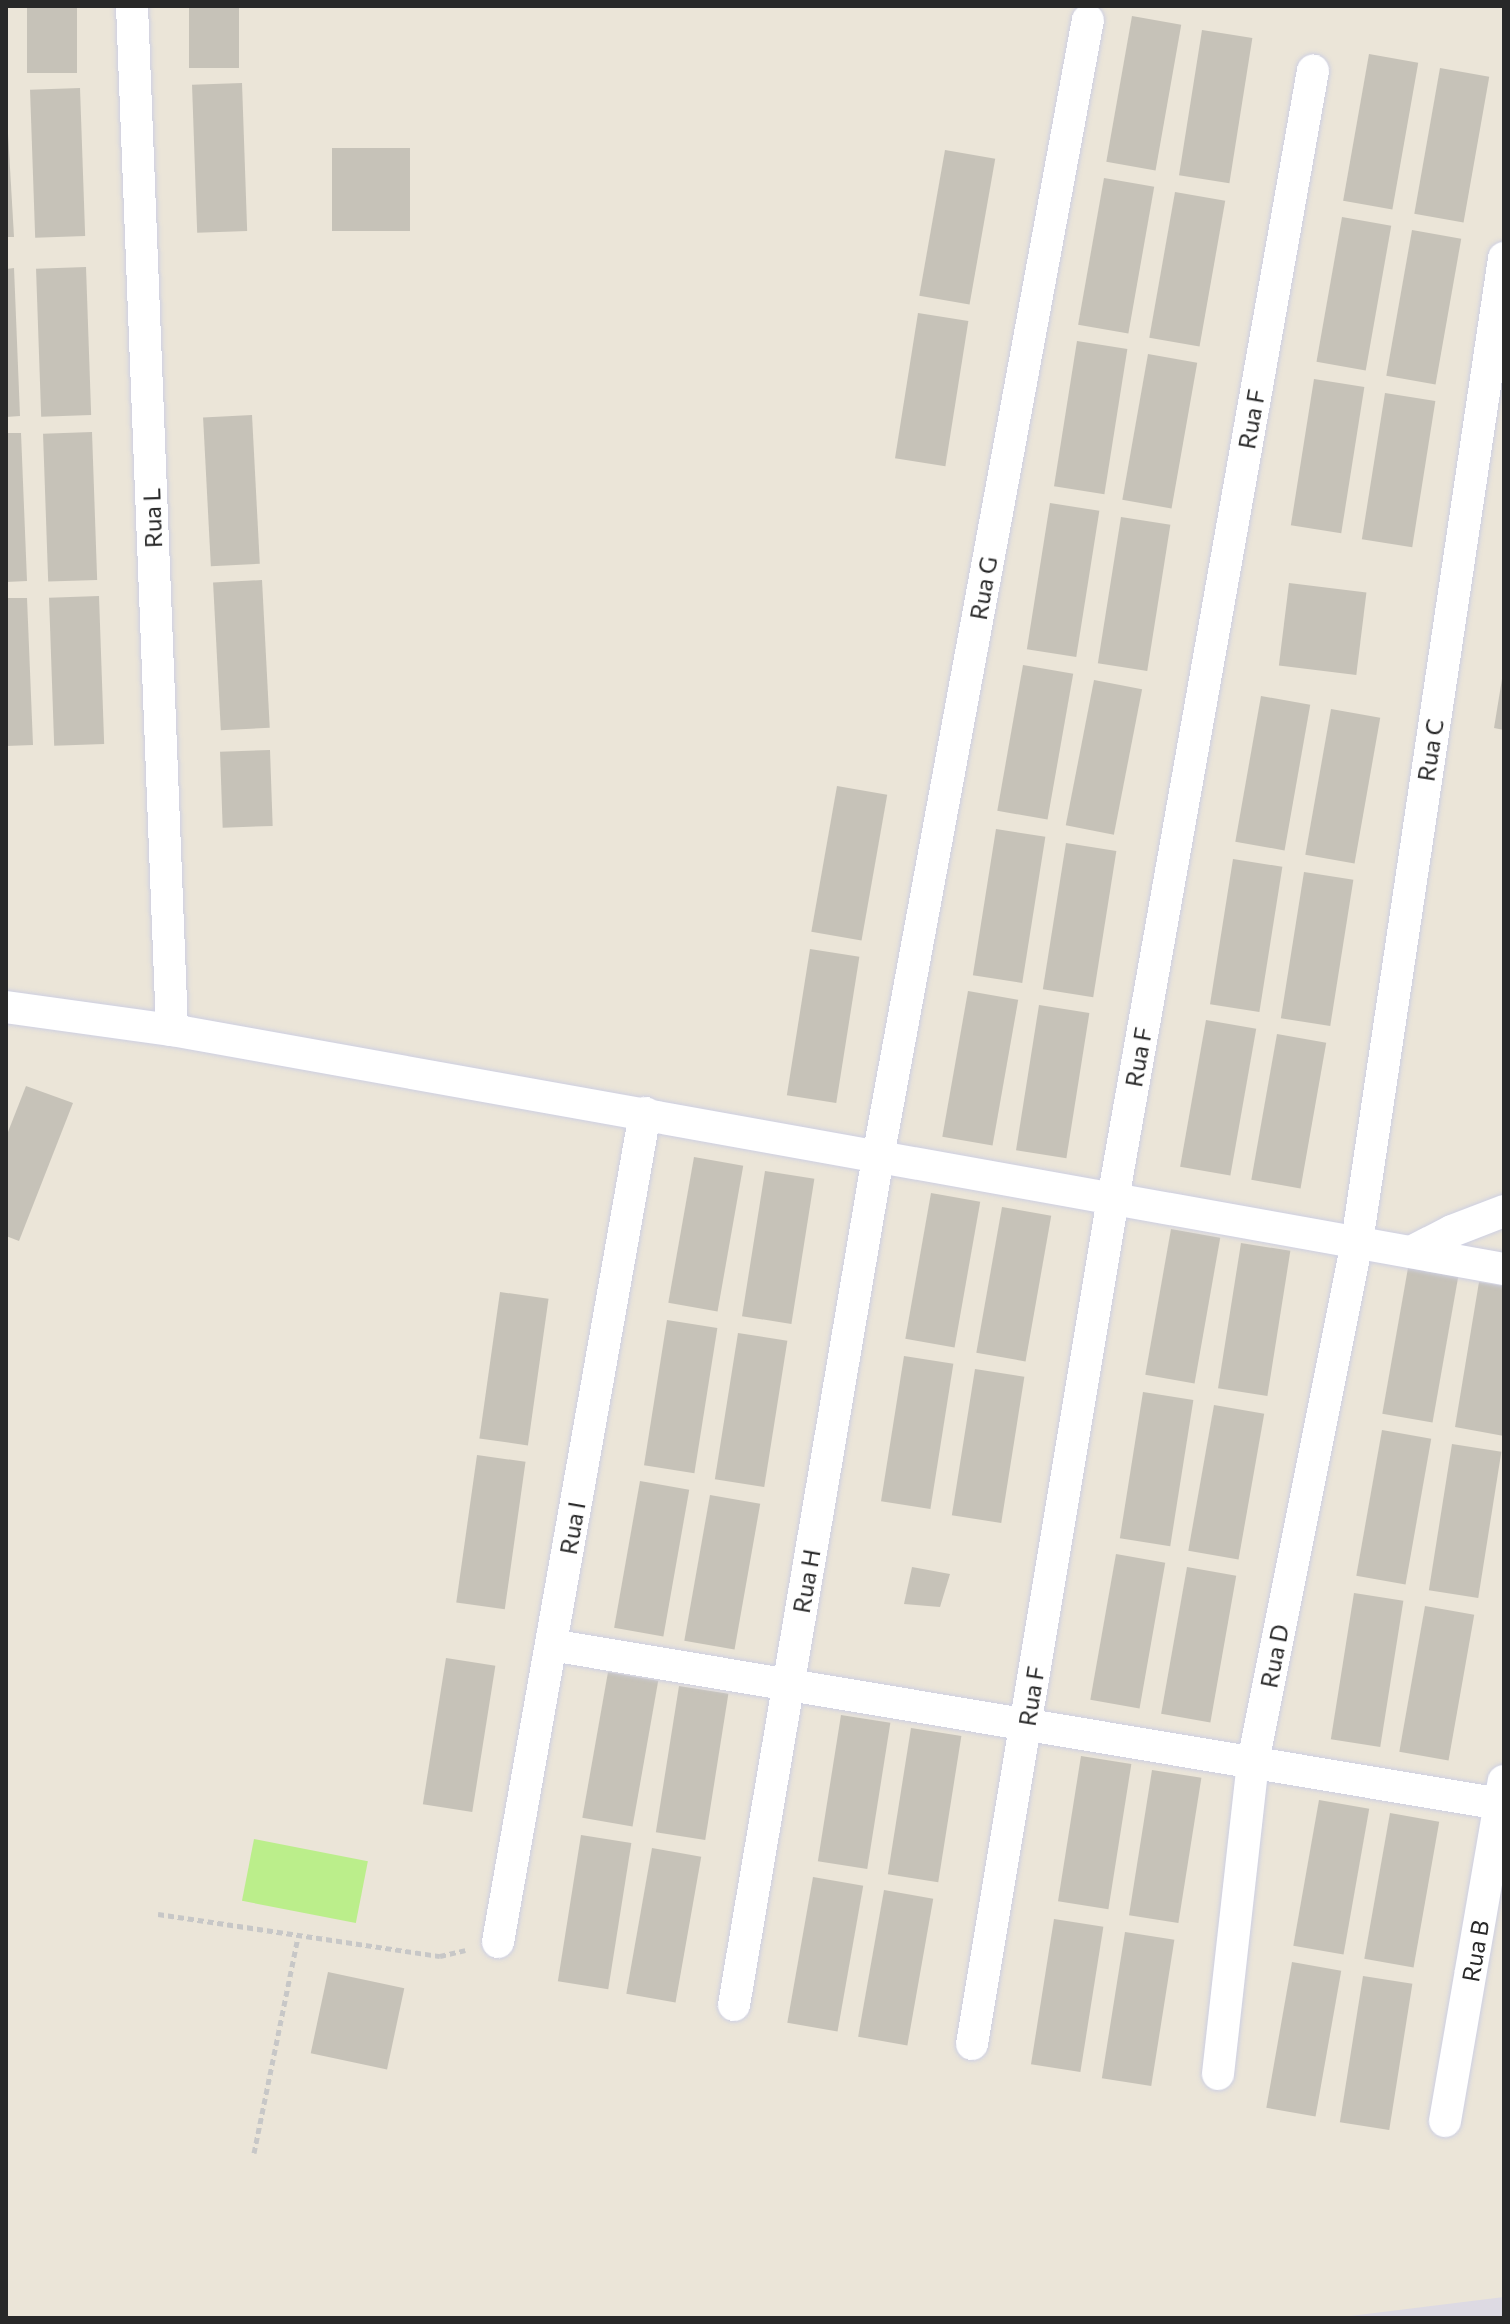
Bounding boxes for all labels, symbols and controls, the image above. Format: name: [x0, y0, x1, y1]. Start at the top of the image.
street label: Rua F: [1232, 387, 1270, 451]
street label: Rua L: [137, 487, 167, 549]
street label: Rua G: [963, 554, 1003, 622]
street label: Rua C: [1411, 717, 1449, 783]
street label: Rua F: [1119, 1025, 1157, 1089]
street label: Rua I: [553, 1499, 591, 1557]
street label: Rua H: [786, 1547, 826, 1615]
street label: Rua D: [1254, 1622, 1294, 1690]
street label: Rua F: [1012, 1664, 1050, 1728]
street label: Rua B: [1455, 1918, 1495, 1984]

